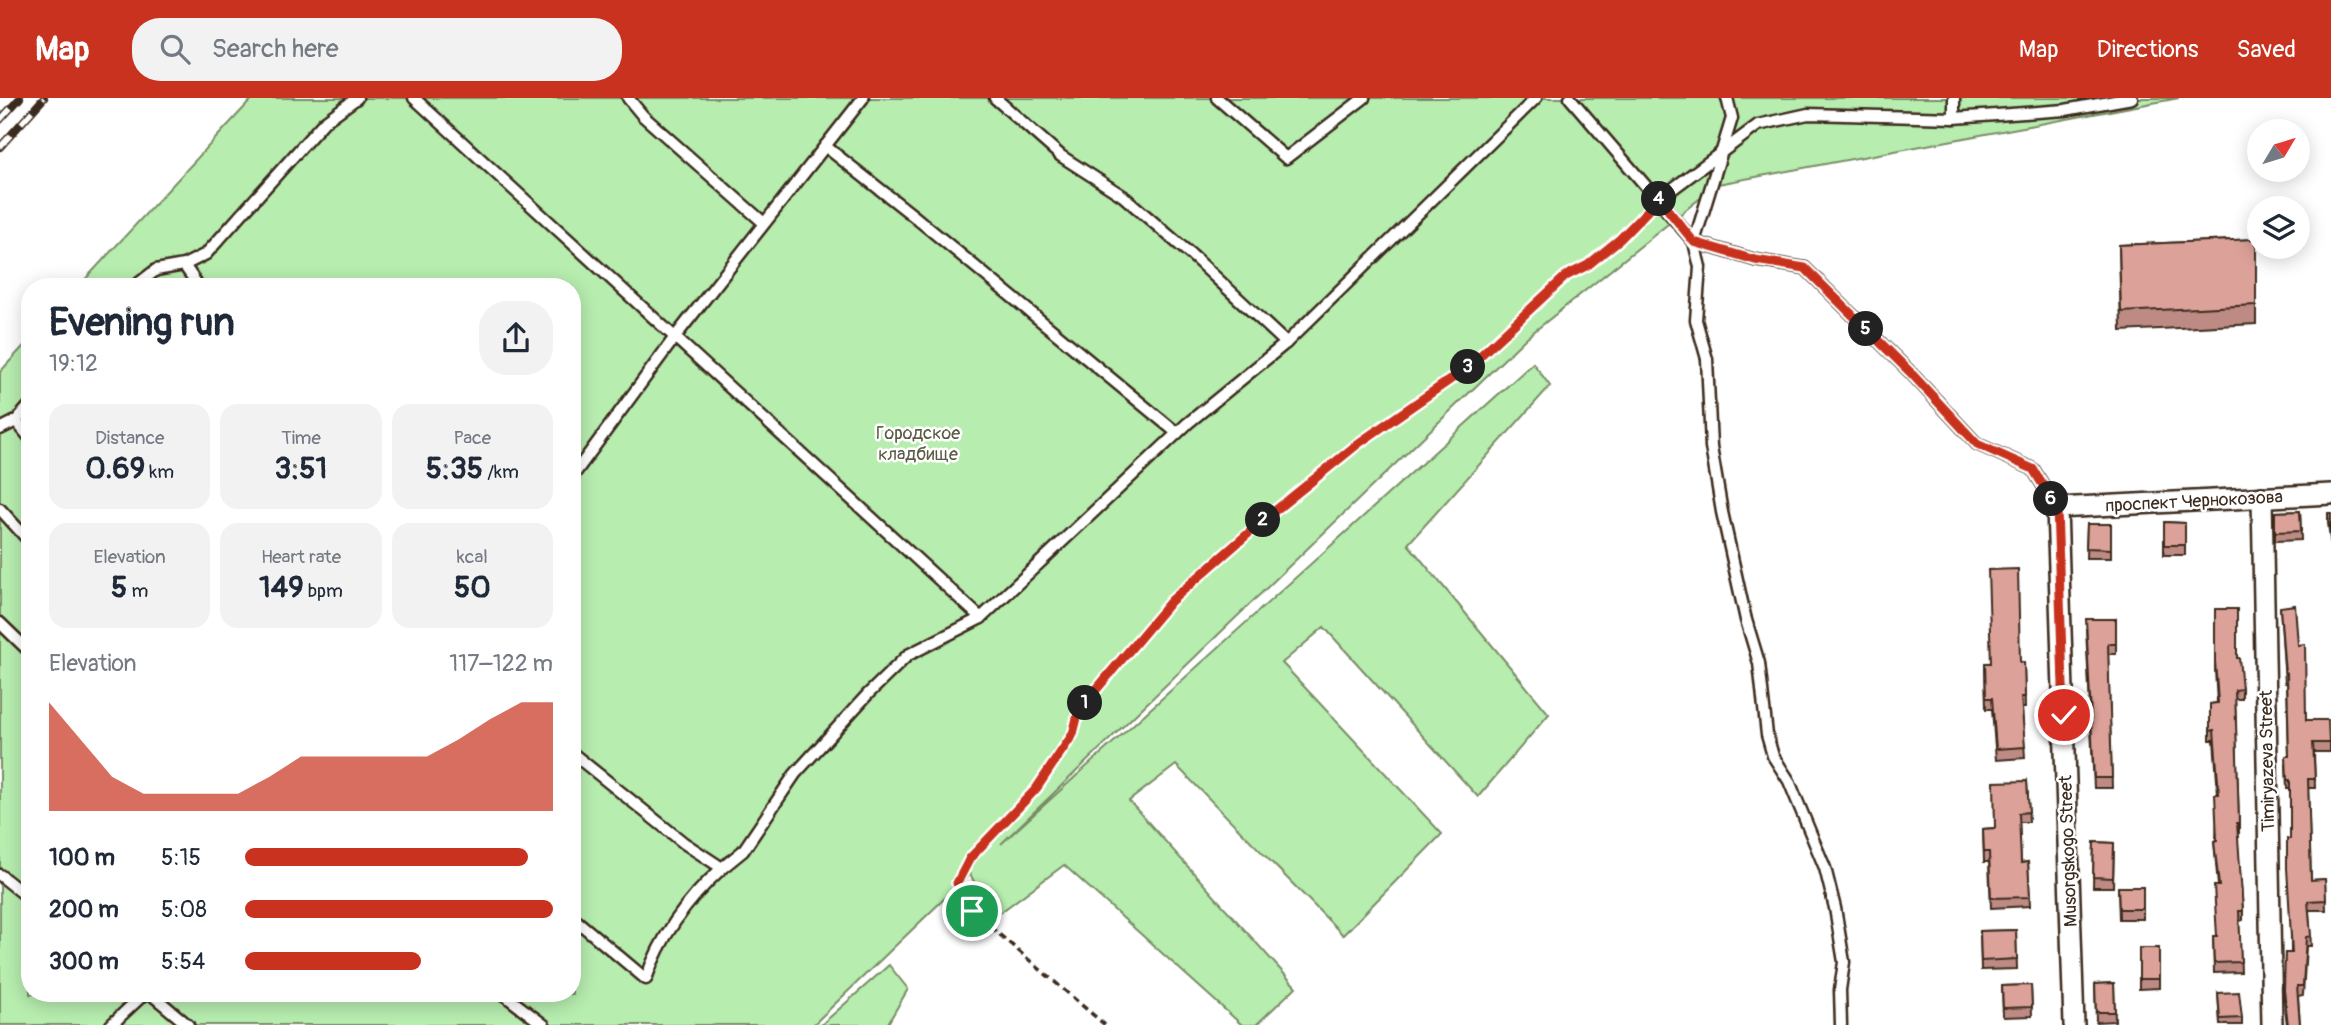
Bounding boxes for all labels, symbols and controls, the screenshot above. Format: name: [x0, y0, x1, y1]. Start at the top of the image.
search box: [132, 18, 622, 81]
text: Map: [35, 29, 90, 70]
icon: search: [156, 30, 194, 68]
text: Search here: [212, 33, 339, 65]
text: Map: [2019, 35, 2059, 64]
text: Directions: [2097, 35, 2198, 64]
text: Saved: [2236, 35, 2296, 64]
north arrow: [2247, 119, 2310, 182]
map controls: [2247, 119, 2310, 259]
pin: 4: [1642, 182, 1676, 217]
text: 4: [1653, 186, 1664, 210]
button: layers: [2247, 196, 2310, 259]
text: Evening run: [49, 299, 235, 347]
button: share: [479, 301, 553, 375]
pin: 5: [1848, 312, 1884, 346]
text: 5: [1860, 316, 1871, 340]
text: 19:12: [49, 349, 98, 378]
pin: 3: [1450, 350, 1486, 384]
text: 3: [1462, 354, 1473, 378]
park label: Городское кладбище: [876, 422, 960, 466]
text: Distance: [95, 426, 164, 450]
text: Time: [281, 426, 321, 450]
text: Pace: [454, 426, 491, 450]
text: 0.69: [85, 450, 145, 487]
text: 3:51: [275, 450, 327, 487]
text: 5:35: [426, 450, 483, 487]
text: km: [145, 460, 174, 484]
text: /km: [483, 460, 519, 484]
pin: 6: [2034, 482, 2068, 516]
street label: проспект Чернокозова: [2105, 485, 2284, 518]
text: 6: [2045, 486, 2056, 510]
pin: 2: [1246, 502, 1280, 538]
text: 2: [1257, 507, 1268, 531]
text: Elevation: [93, 545, 166, 569]
text: Heart rate: [261, 545, 341, 569]
text: kcal: [457, 545, 488, 569]
text: 5: [111, 569, 127, 606]
text: 149: [259, 569, 304, 606]
text: 50: [454, 569, 491, 606]
text: m: [127, 579, 148, 603]
text: bpm: [304, 579, 343, 603]
text: Elevation: [49, 649, 137, 678]
text: 117–122 m: [449, 649, 553, 678]
pin: [2034, 685, 2094, 745]
pin: 1: [1068, 686, 1102, 720]
street label: Timiryazeva Street: [2255, 689, 2280, 832]
text: 1: [1081, 690, 1088, 714]
icon: check: [2045, 696, 2083, 734]
street label: Musorgskogo Street: [2054, 774, 2083, 927]
text: 100 m: [49, 843, 115, 872]
text: 5:15: [161, 843, 201, 872]
pin: [942, 881, 1002, 941]
icon: arrive: [953, 892, 991, 930]
text: 200 m: [49, 895, 119, 924]
text: 5:08: [161, 895, 207, 924]
text: 300 m: [49, 947, 119, 976]
text: 5:54: [161, 947, 205, 976]

